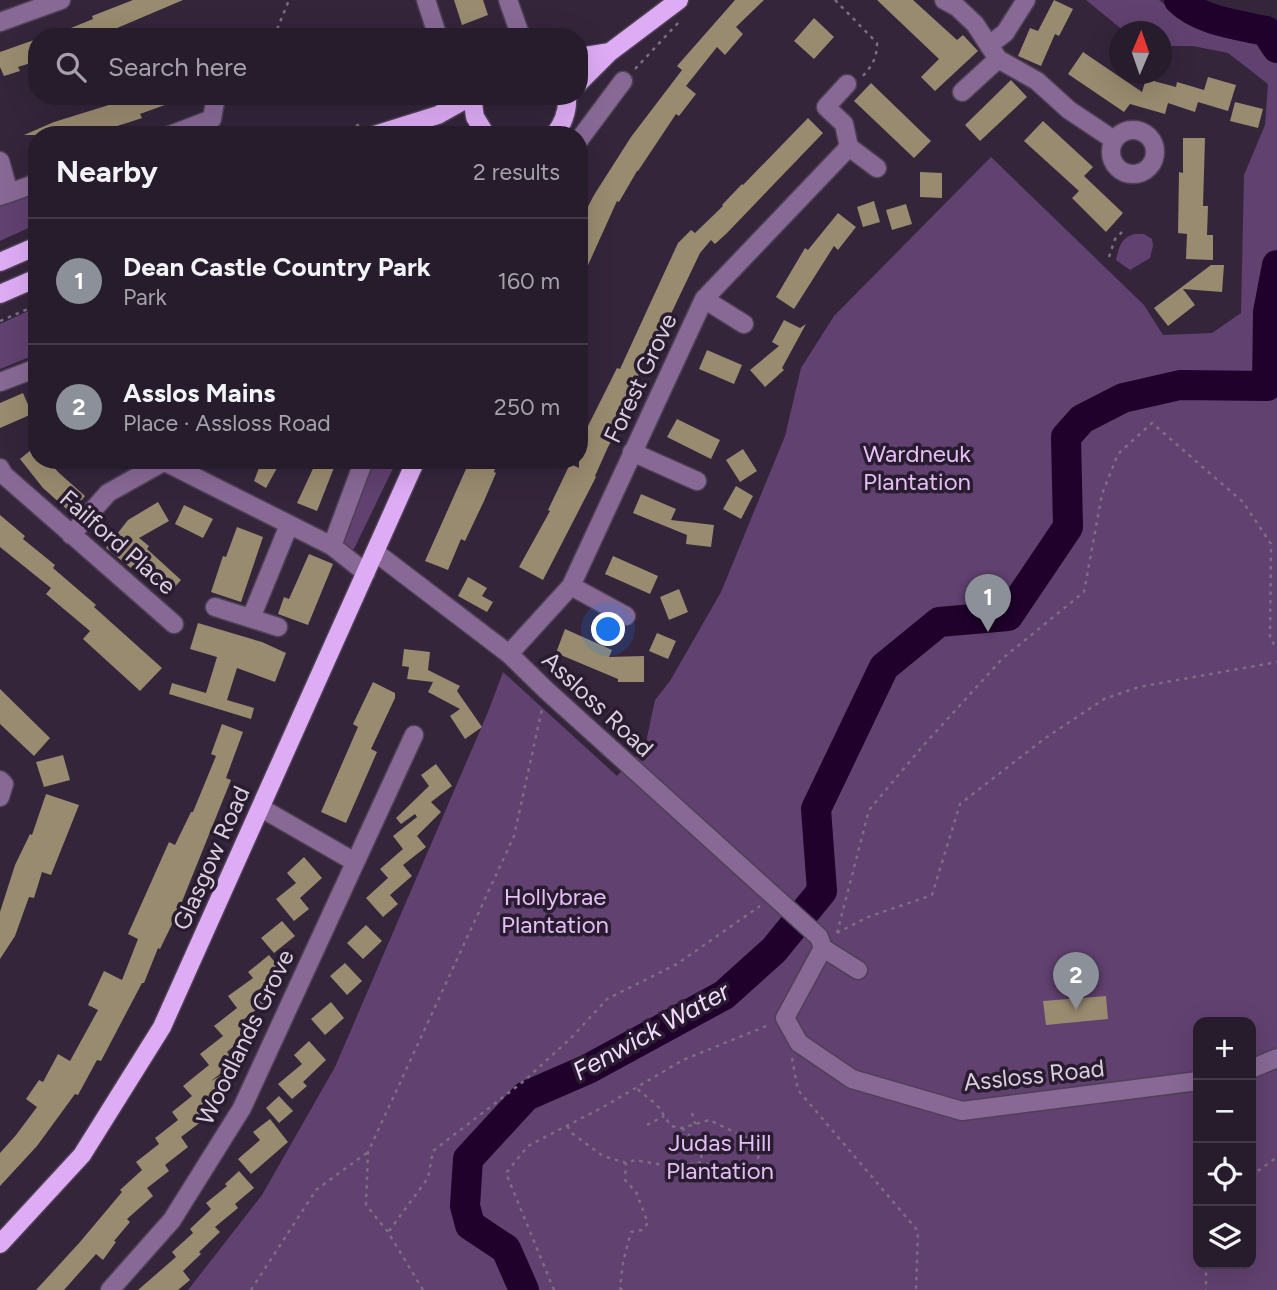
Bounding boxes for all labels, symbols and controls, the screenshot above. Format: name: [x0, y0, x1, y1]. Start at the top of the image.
north arrow: [1109, 21, 1172, 84]
search box: [28, 28, 588, 105]
icon: search: [52, 48, 90, 86]
text: Search here: [108, 51, 247, 83]
text: Nearby: [56, 153, 158, 190]
text: 2 results: [473, 158, 560, 186]
text: Dean Castle Country Park: [123, 251, 431, 283]
text: 1: [74, 267, 84, 295]
text: 160 m: [497, 267, 560, 295]
text: Park: [123, 283, 167, 311]
street label: Forest Grove: [597, 309, 683, 447]
text: Asslos Mains: [123, 377, 275, 409]
text: 2: [72, 393, 86, 421]
text: 250 m: [494, 393, 560, 421]
text: Place · Assloss Road: [123, 409, 331, 437]
park label: Wardneuk Plantation: [863, 439, 971, 496]
street label: Failford Place: [54, 484, 182, 600]
pin: 1: [965, 574, 1011, 632]
your location: [591, 612, 625, 646]
street label: Assloss Road: [536, 645, 660, 763]
street label: Glasgow Road: [166, 781, 256, 935]
park label: Hollybrae Plantation: [501, 882, 609, 939]
street label: Woodlands Grove: [190, 945, 300, 1129]
pin: 2: [1053, 952, 1099, 1010]
water label: Fenwick Water: [567, 974, 736, 1087]
map controls: [1193, 1017, 1256, 1269]
button: +: [1193, 1017, 1256, 1080]
street label: Assloss Road: [962, 1053, 1106, 1097]
button: −: [1193, 1080, 1256, 1143]
park label: Judas Hill Plantation: [666, 1128, 774, 1185]
button: locate: [1193, 1143, 1256, 1206]
button: layers: [1193, 1206, 1256, 1269]

